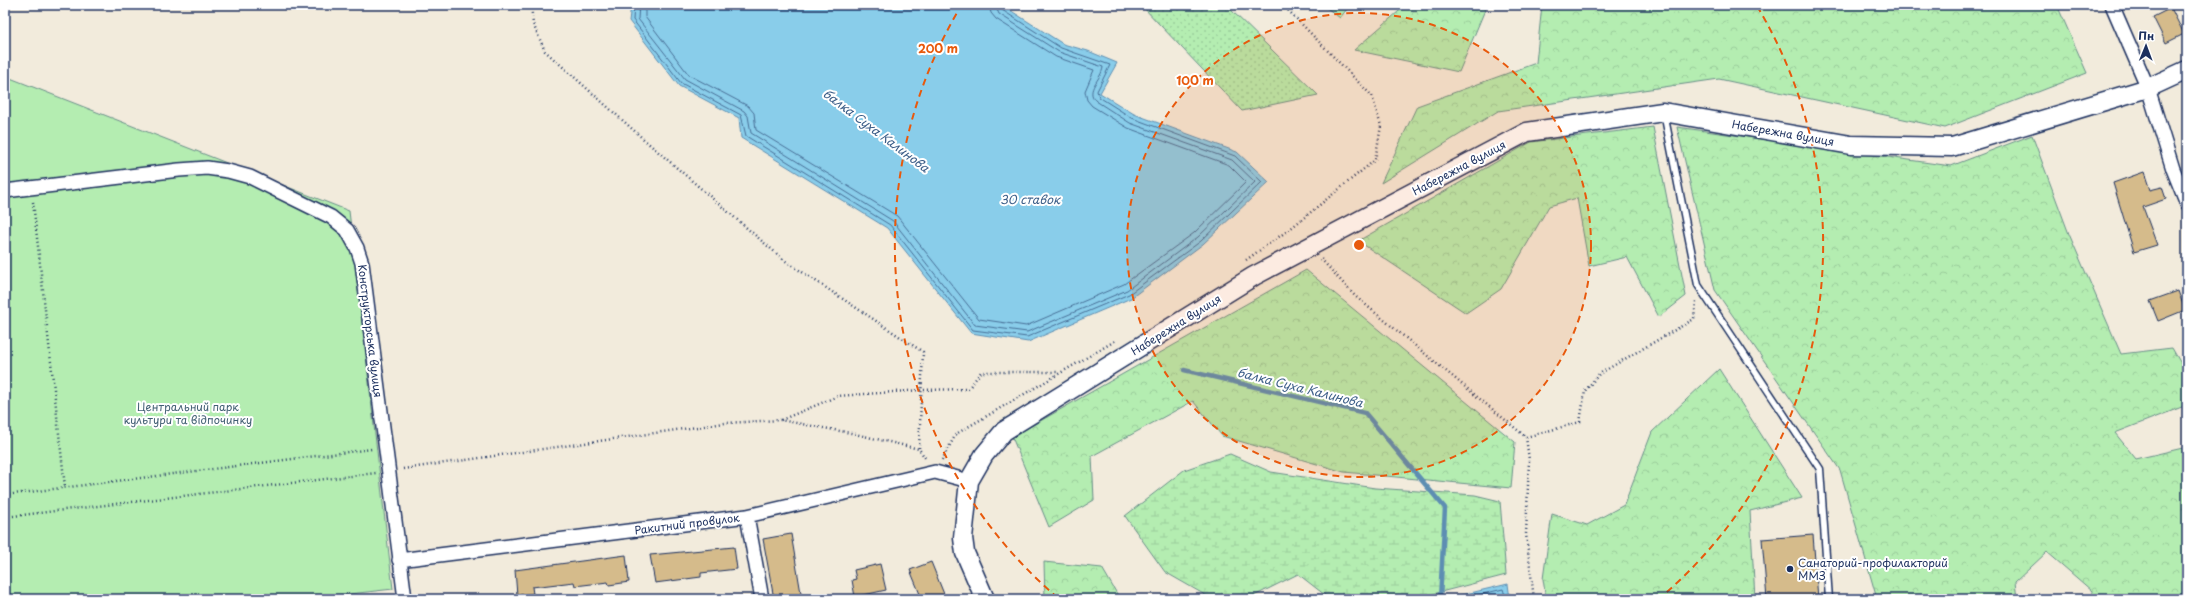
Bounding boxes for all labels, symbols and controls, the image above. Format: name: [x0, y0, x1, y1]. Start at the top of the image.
north arrow: [2126, 26, 2166, 66]
text: Пн: [2138, 27, 2154, 44]
text: 200 m: [918, 39, 958, 57]
text: 100 m: [1176, 71, 1214, 89]
water label: балка Суха Калинова: [820, 84, 934, 176]
street label: Набережна вулиця: [1731, 115, 1836, 150]
street label: Набережна вулиця: [1409, 136, 1509, 199]
water label: 30 ставок: [1000, 190, 1061, 208]
centre of rings: [1352, 238, 1366, 252]
street label: Конструкторська вулиця: [354, 264, 387, 398]
street label: Набережна вулиця: [1127, 290, 1224, 359]
water label: балка Суха Калинова: [1236, 363, 1365, 411]
park label: Центральний парк культури та відпочинку: [124, 398, 252, 428]
street label: Ракитний провулок: [633, 509, 741, 538]
place label: Санаторий-профилакторий ММЗ: [1798, 554, 1948, 584]
marker: Санаторий-профилакторий ММЗ: [1785, 564, 1795, 574]

